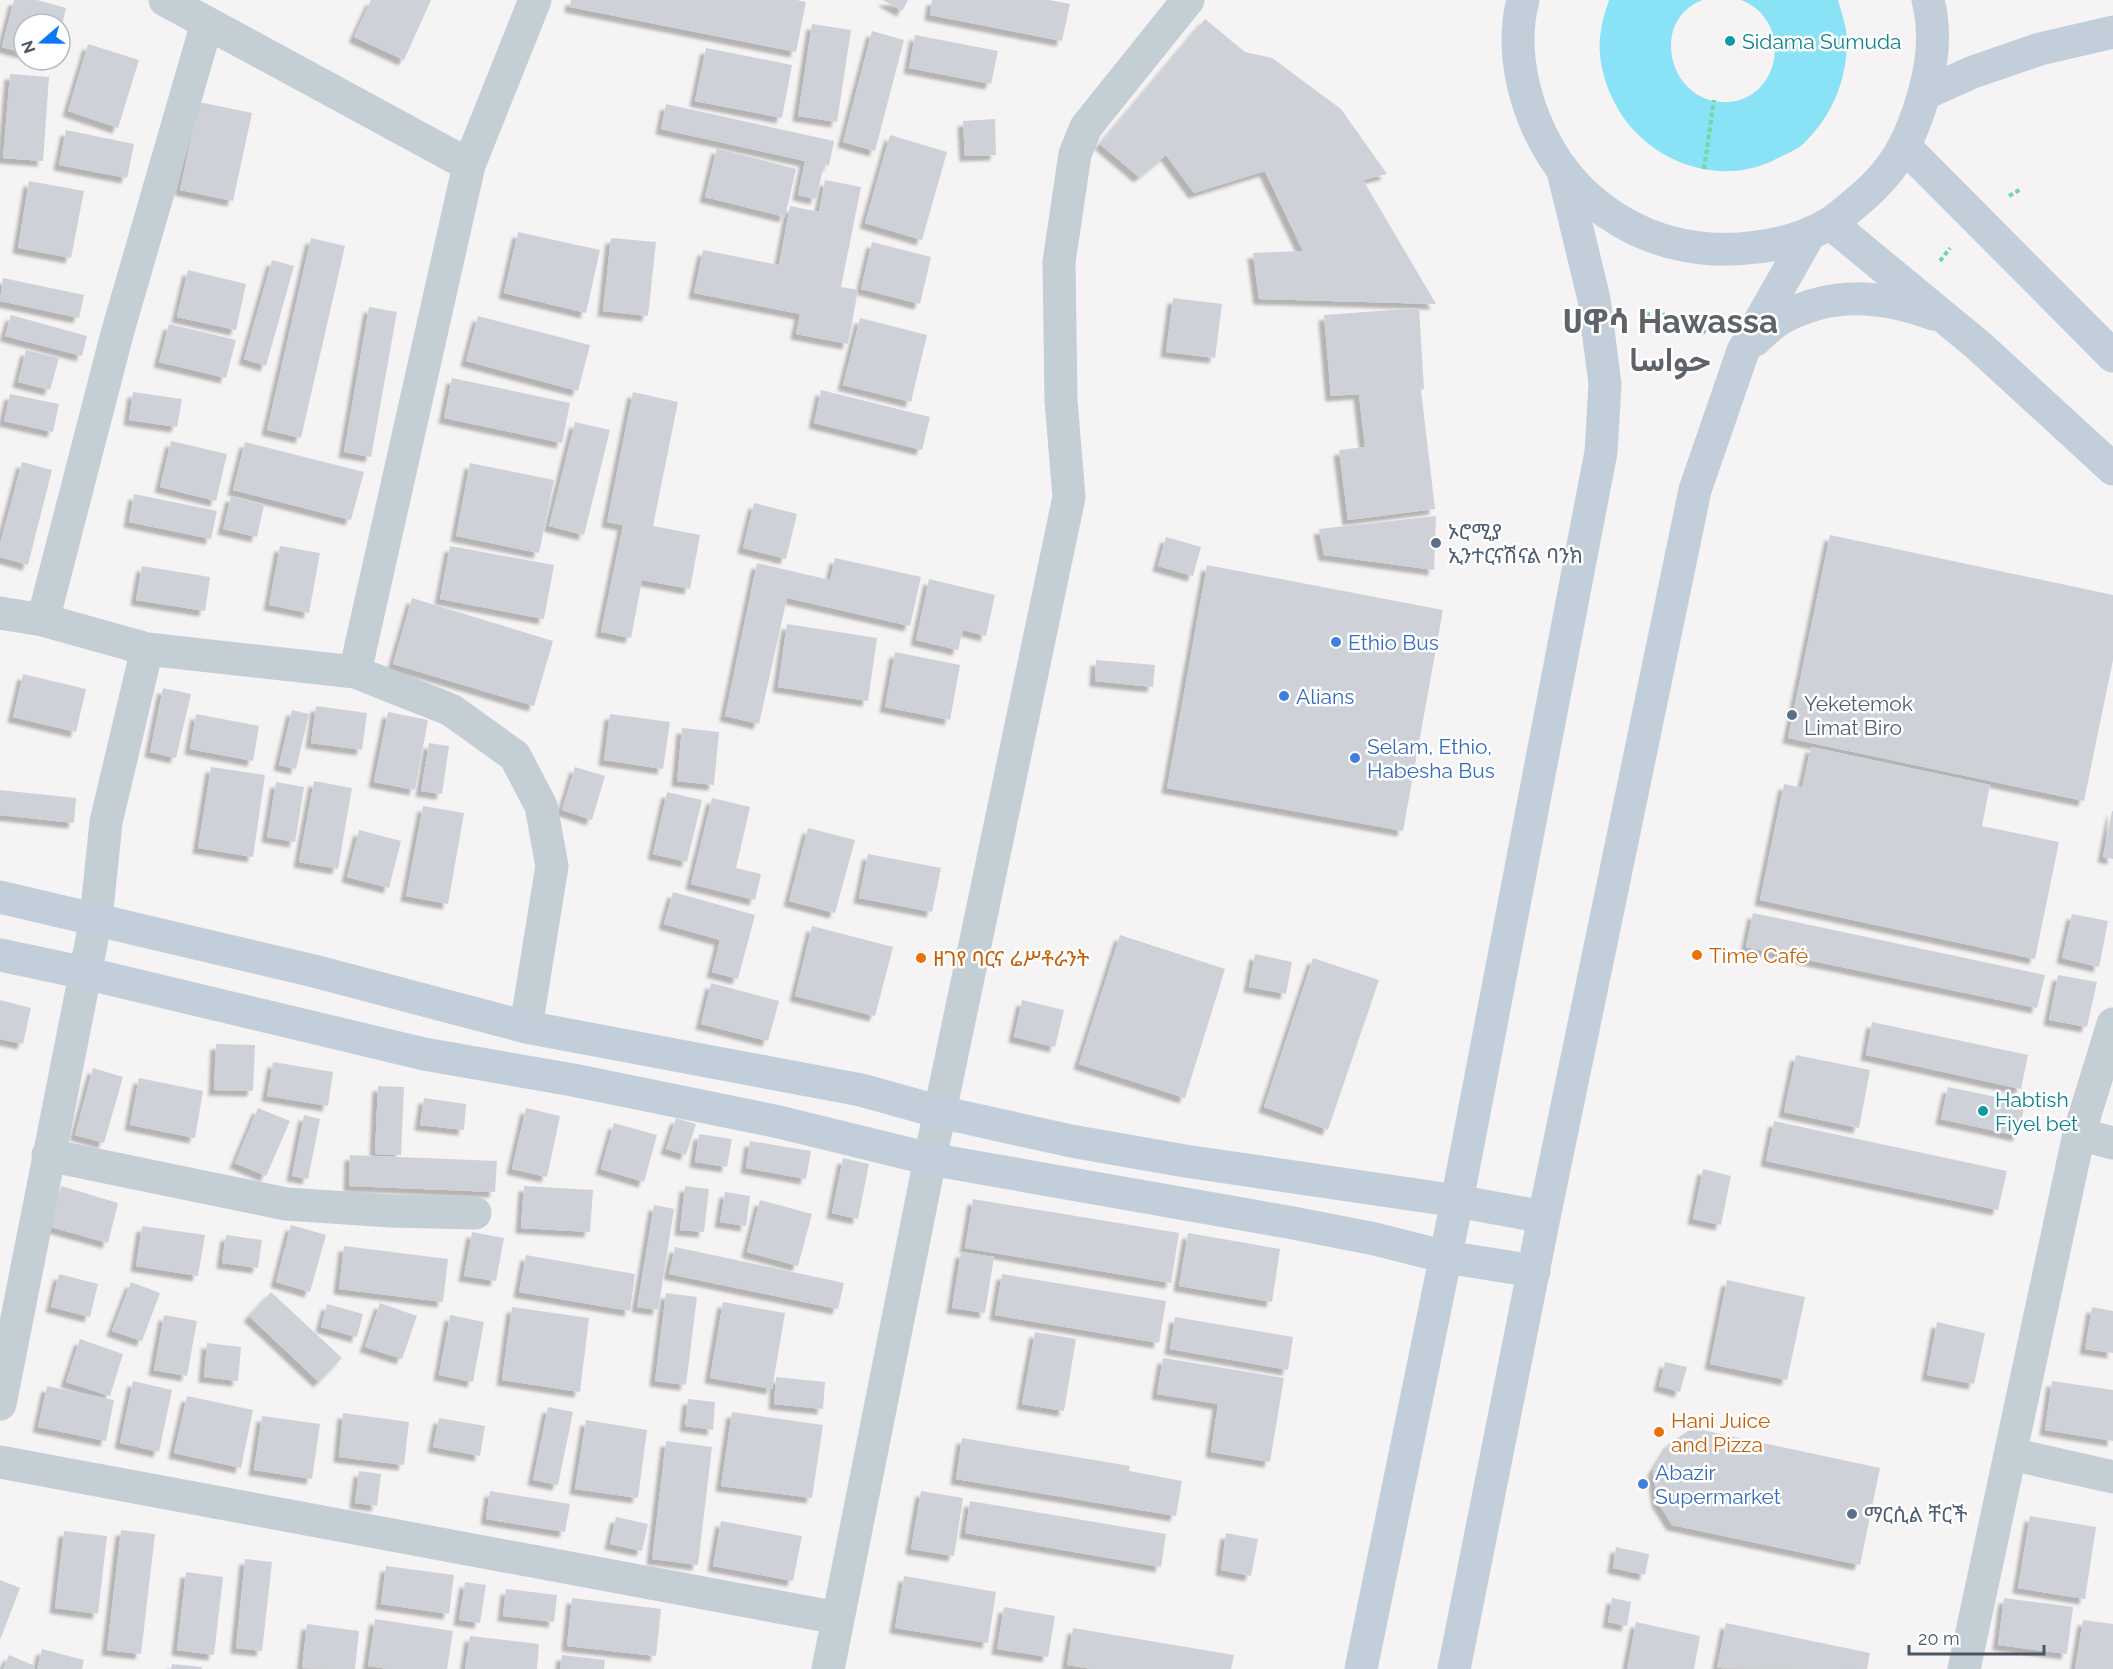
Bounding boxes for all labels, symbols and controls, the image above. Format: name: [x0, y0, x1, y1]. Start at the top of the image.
north arrow: [12, 12, 72, 72]
place label: Sidama Sumuda: [1742, 29, 1901, 54]
marker: Sidama Sumuda: [1723, 34, 1737, 48]
text: N: [17, 38, 39, 56]
district label: ሀዋሳ Hawassa حواسا: [1562, 302, 1778, 380]
place label: ኦሮሚያ ኢንተርናሽናል ባንክ: [1448, 519, 1583, 568]
marker: ኦሮሚያ ኢንተርናሽናል ባንክ: [1429, 536, 1443, 550]
place label: Ethio Bus: [1348, 630, 1439, 655]
marker: Ethio Bus: [1329, 635, 1343, 649]
place label: Alians: [1296, 684, 1354, 709]
marker: Alians: [1277, 689, 1291, 703]
place label: Yeketemok Limat Biro: [1804, 691, 1913, 740]
marker: Yeketemok Limat Biro: [1785, 708, 1799, 722]
place label: Selam, Ethio, Habesha Bus: [1367, 734, 1495, 783]
marker: Selam, Ethio, Habesha Bus: [1348, 751, 1362, 765]
place label: Time Café: [1709, 943, 1808, 968]
place label: ዘገየ ባርና ሬሥቶራንት: [933, 946, 1090, 971]
marker: Time Café: [1690, 948, 1704, 962]
marker: ዘገየ ባርና ሬሥቶራንት: [914, 951, 928, 965]
place label: Habtish Fiyel bet: [1995, 1087, 2078, 1136]
marker: Habtish Fiyel bet: [1976, 1104, 1990, 1118]
place label: Hani Juice and Pizza: [1671, 1408, 1770, 1457]
marker: Hani Juice and Pizza: [1652, 1425, 1666, 1439]
place label: Abazir Supermarket: [1655, 1460, 1781, 1509]
marker: Abazir Supermarket: [1636, 1477, 1650, 1491]
place label: ማርሲል ቸርች: [1864, 1502, 1968, 1527]
marker: ማርሲል ቸርች: [1845, 1507, 1859, 1521]
scale bar: [1909, 1618, 2044, 1656]
text: 20 m: [1918, 1628, 1960, 1649]

